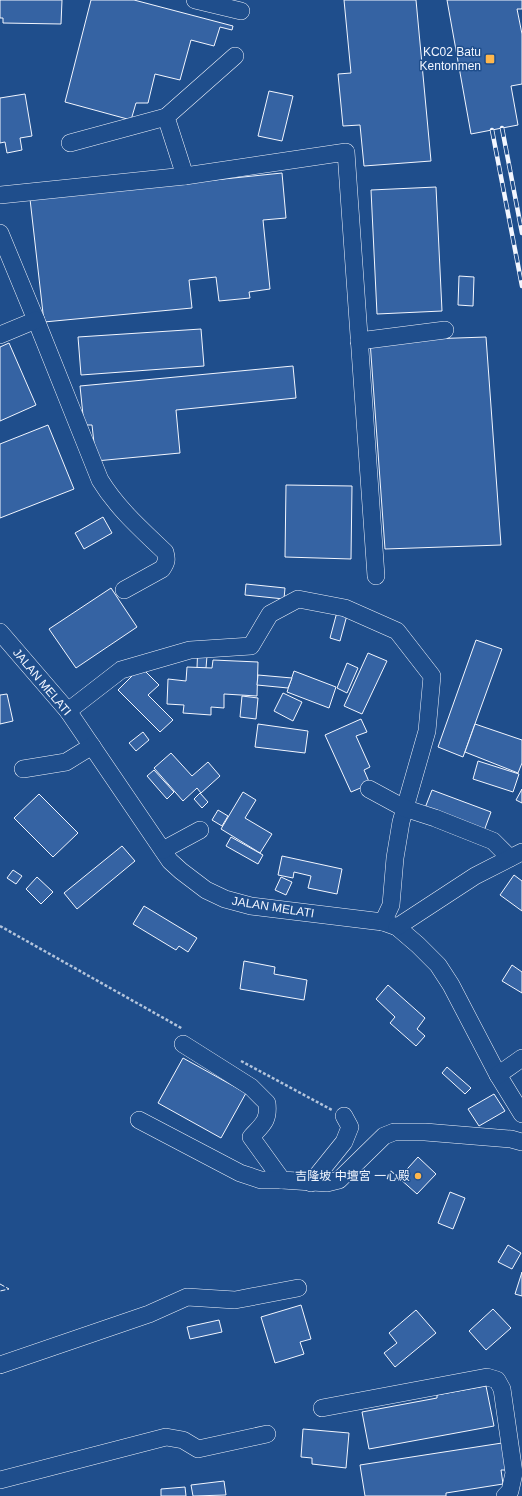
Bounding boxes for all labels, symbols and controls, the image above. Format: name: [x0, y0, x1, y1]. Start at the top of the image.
place label: KC02 Batu Kentonmen: [420, 45, 481, 73]
marker: KC02 Batu Kentonmen: [484, 53, 496, 65]
street label: JALAN MELATI: [10, 646, 74, 718]
street label: JALAN MELATI: [231, 894, 315, 920]
place label: 吉隆坡 中壇宮 一心殿: [295, 1169, 410, 1183]
marker: 吉隆坡 中壇宮 一心殿: [413, 1171, 423, 1181]

